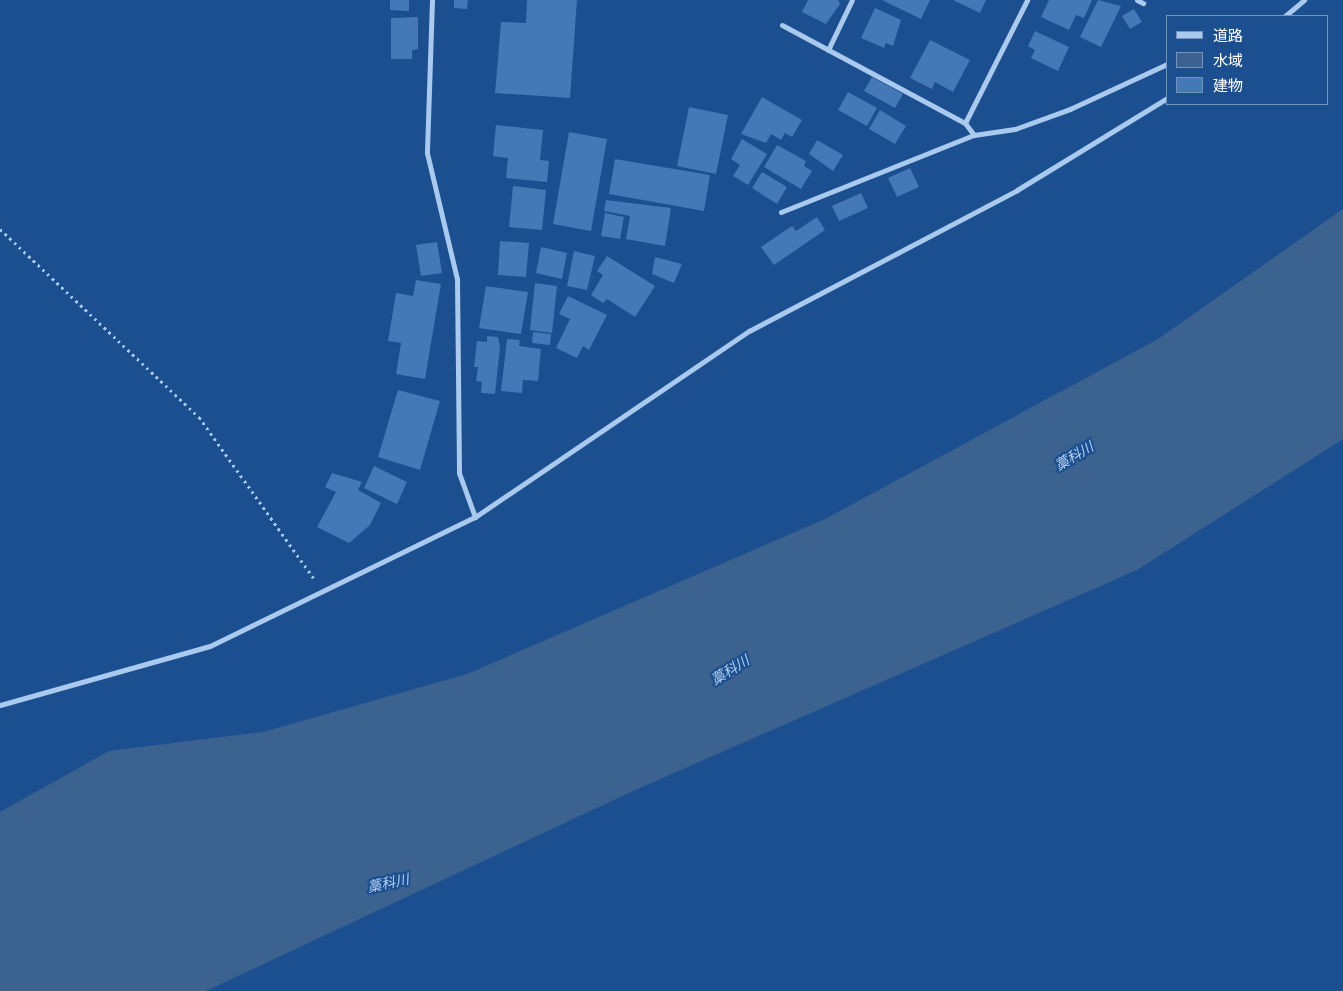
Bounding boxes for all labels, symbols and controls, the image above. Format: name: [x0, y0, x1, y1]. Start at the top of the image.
legend: [1166, 15, 1328, 105]
text: 道路: [1213, 26, 1243, 44]
text: 水域: [1213, 51, 1243, 69]
text: 建物: [1213, 76, 1243, 94]
water label: 藁科川: [1052, 438, 1096, 474]
water label: 藁科川: [708, 652, 752, 688]
water label: 藁科川: [366, 870, 410, 896]

